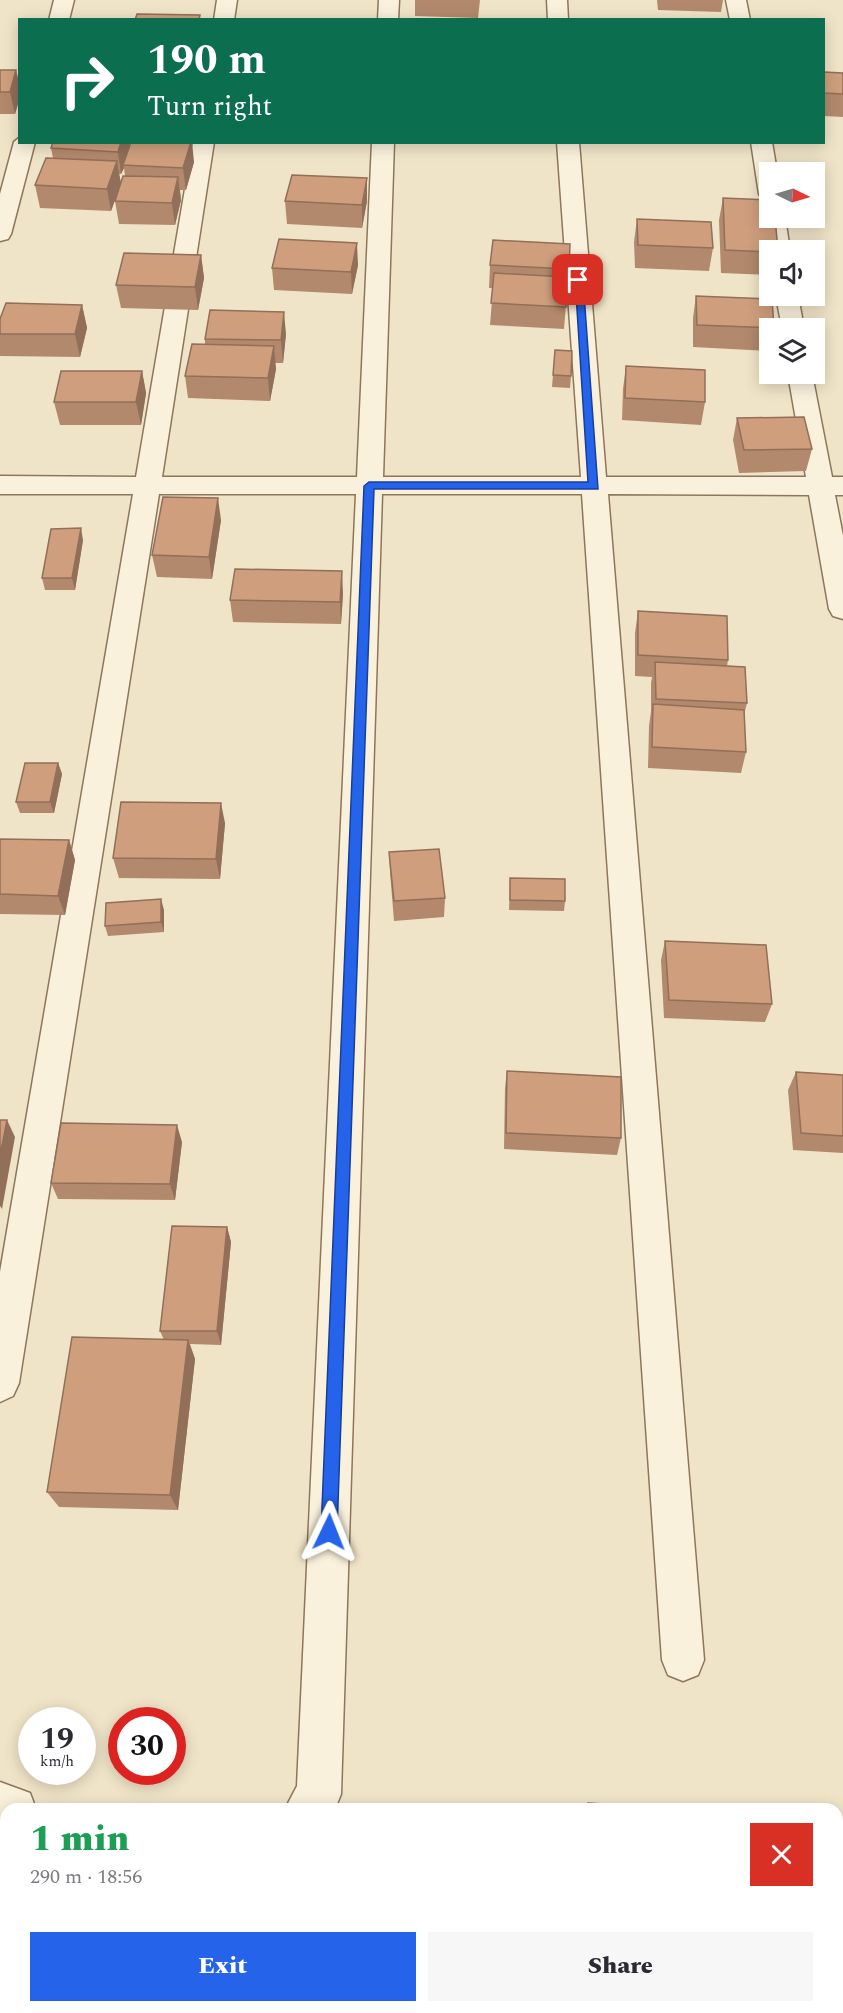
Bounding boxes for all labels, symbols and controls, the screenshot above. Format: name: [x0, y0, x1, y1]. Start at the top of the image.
text: 190 m: [147, 29, 266, 92]
icon: right: [48, 42, 126, 120]
text: Turn right: [147, 86, 272, 128]
north arrow: [759, 162, 825, 228]
map controls: [759, 162, 825, 384]
button: sound: [759, 240, 825, 306]
pin: [552, 254, 603, 305]
icon: arrive: [561, 263, 594, 296]
button: layers: [759, 318, 825, 384]
position arrow: [297, 1500, 361, 1564]
speed limit sign: 30: [108, 1707, 186, 1785]
text: 19: [40, 1716, 74, 1762]
text: km/h: [40, 1750, 74, 1773]
text: 1 min: [30, 1812, 130, 1867]
button: close: [750, 1823, 813, 1886]
text: 290 m · 18:56: [30, 1862, 142, 1892]
button: Exit: [30, 1932, 416, 2001]
button: Share: [428, 1932, 813, 2001]

